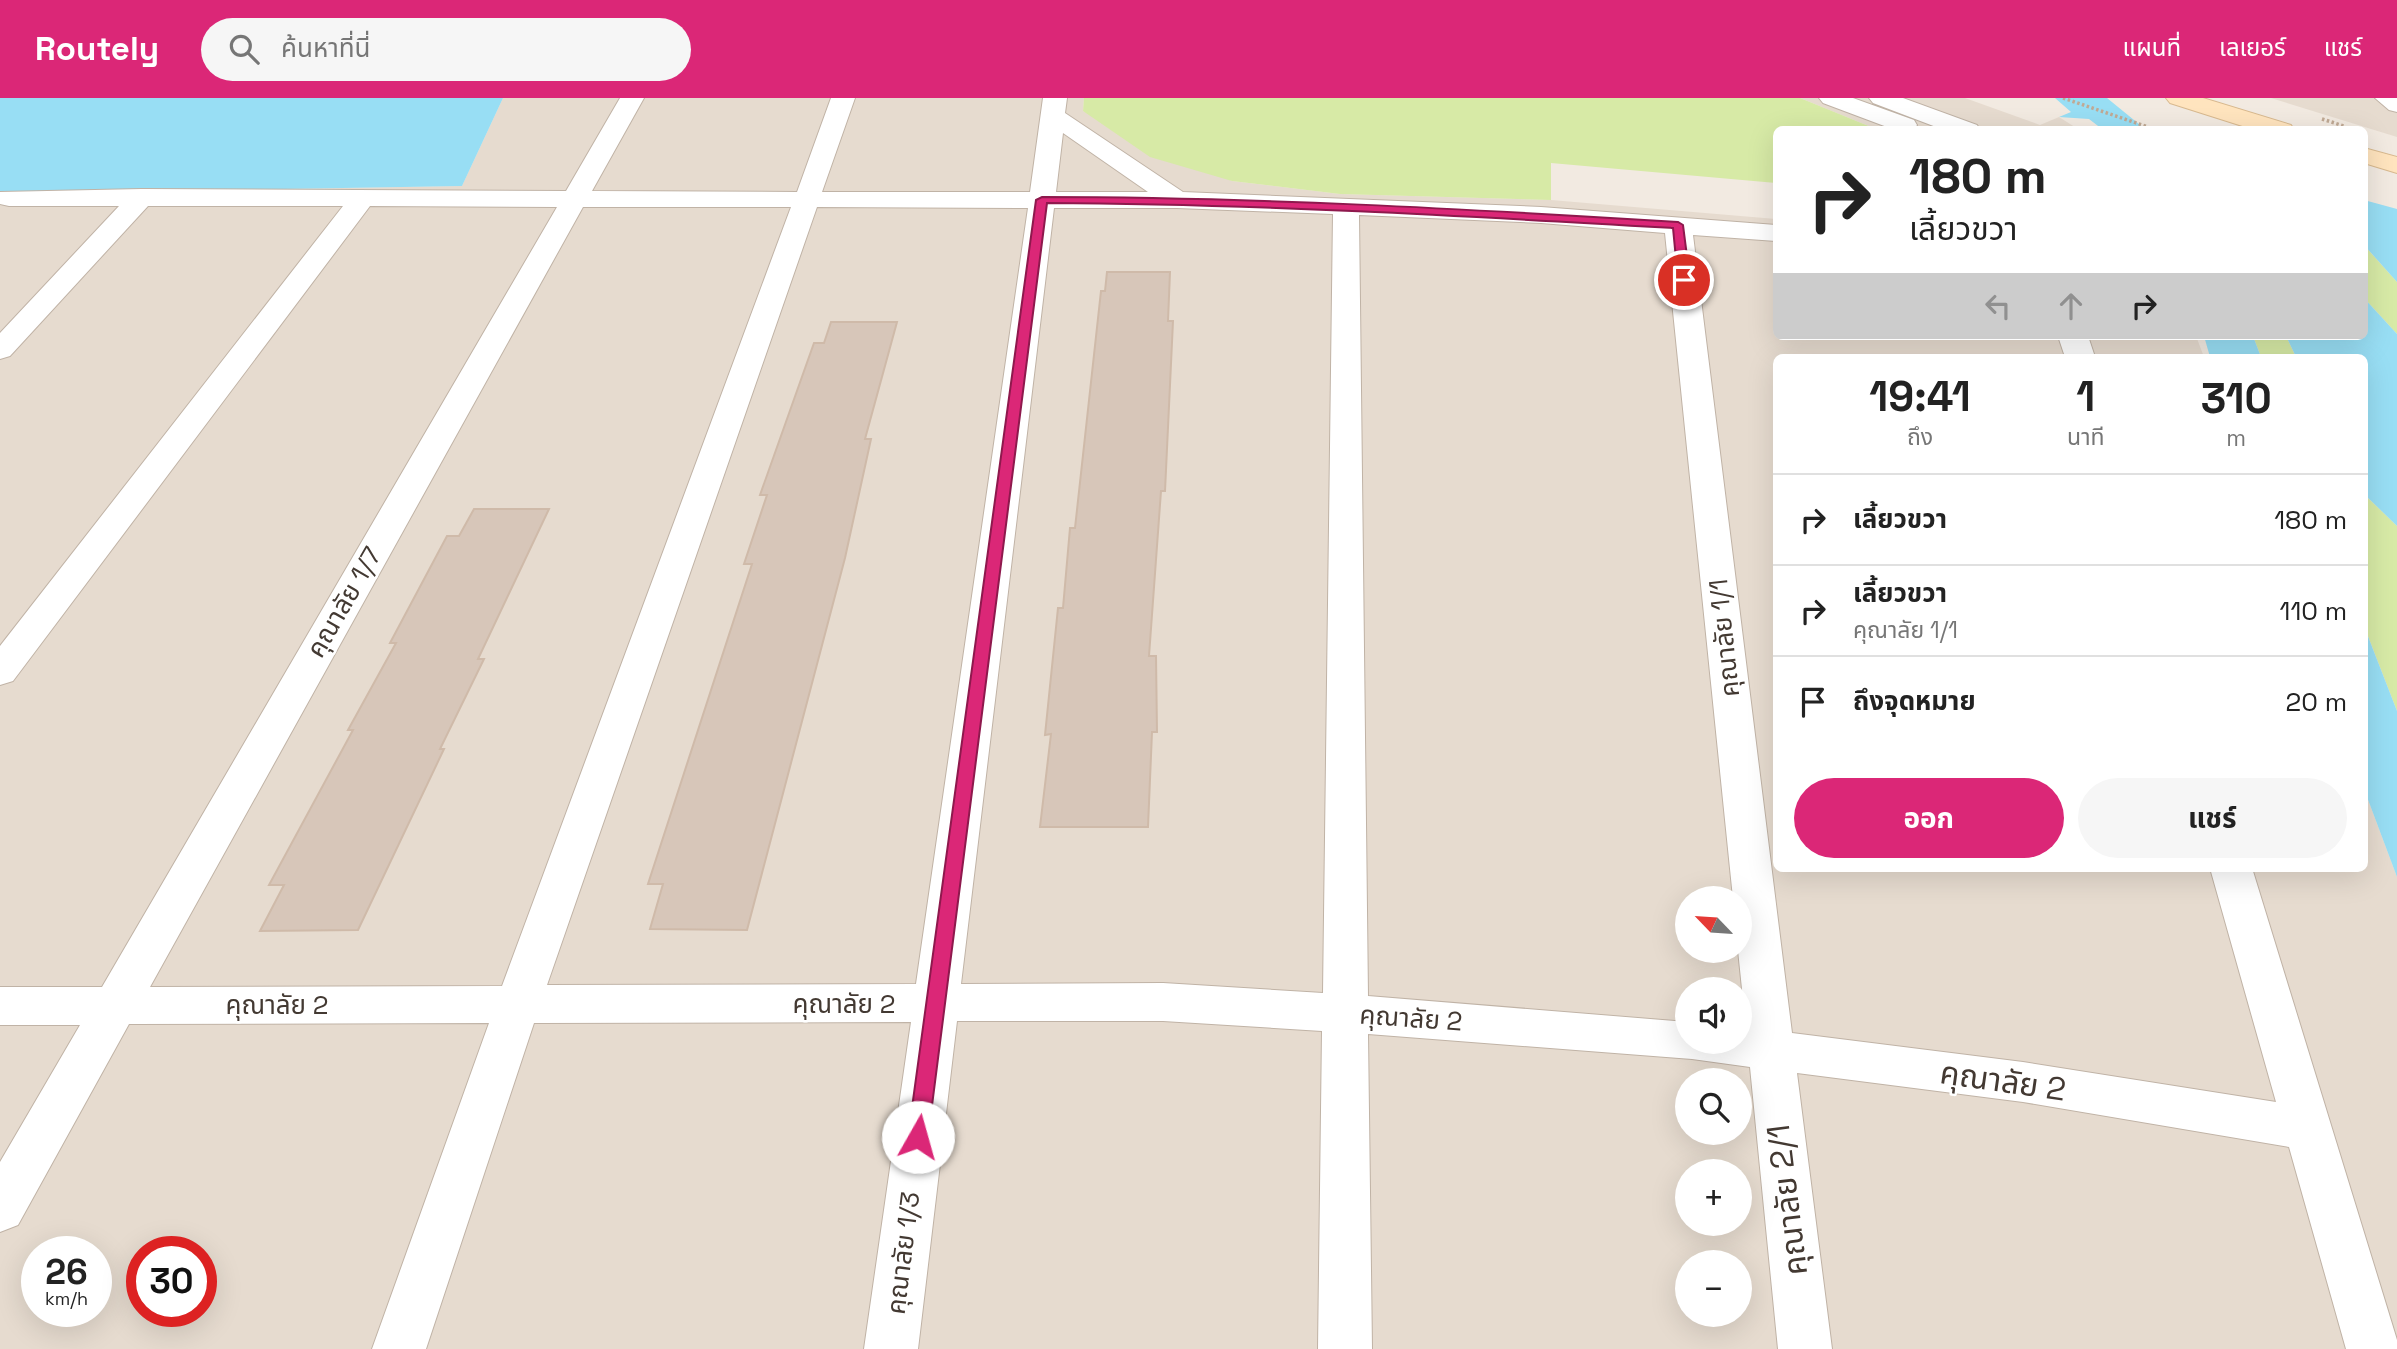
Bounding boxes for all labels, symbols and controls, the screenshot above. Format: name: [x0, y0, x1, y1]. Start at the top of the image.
search box: [201, 18, 691, 81]
text: Routely: [35, 28, 159, 70]
icon: search: [225, 30, 263, 68]
text: ค้นหาที่นี่: [281, 31, 370, 65]
text: แผนที่: [2123, 32, 2181, 63]
text: เลเยอร์: [2219, 32, 2286, 63]
text: แชร์: [2324, 32, 2362, 63]
text: 180 m: [1909, 145, 2047, 207]
icon: right: [1794, 154, 1885, 245]
text: เลี้ยวขวา: [1909, 209, 2017, 249]
pin: [1654, 250, 1714, 310]
icon: arrive: [1665, 261, 1703, 299]
icon: left: [1979, 287, 2017, 325]
icon: ahead: [2052, 287, 2090, 325]
icon: right: [2125, 287, 2163, 325]
text: 19:41: [1869, 370, 1971, 423]
text: 1: [2076, 370, 2095, 423]
text: 310: [2201, 372, 2272, 425]
text: ถึง: [1907, 422, 1933, 452]
text: นาที: [2067, 422, 2105, 452]
text: m: [2226, 423, 2246, 453]
icon: right: [1794, 501, 1832, 539]
text: เลี้ยวขวา: [1853, 502, 1947, 536]
text: 180 m: [2274, 503, 2347, 537]
street label: คุณาลัย 1/7: [299, 541, 389, 663]
text: เลี้ยวขวา: [1853, 576, 1947, 610]
street label: คุณาลัย 1/1: [1701, 577, 1747, 699]
icon: right: [1794, 592, 1832, 630]
text: 110 m: [2280, 594, 2347, 628]
text: คุณาลัย 1/1: [1853, 615, 1958, 645]
icon: arrive: [1794, 683, 1832, 721]
text: ถึงจุดหมาย: [1853, 684, 1976, 718]
text: 20 m: [2286, 685, 2347, 719]
button: ออก: [1794, 778, 2064, 858]
button: แชร์: [2078, 778, 2347, 858]
north arrow: [1675, 886, 1752, 962]
map controls: [1675, 886, 1752, 1327]
button: sound: [1675, 977, 1752, 1054]
street label: คุณาลัย 2: [793, 987, 895, 1021]
street label: คุณาลัย 2: [226, 988, 328, 1022]
street label: คุณาลัย 2: [1359, 997, 1463, 1039]
street label: คุณาลัย 2: [1938, 1052, 2068, 1110]
button: search: [1675, 1068, 1752, 1145]
position arrow: [881, 1100, 955, 1174]
street label: คุณาลัย 2/1: [1758, 1122, 1816, 1278]
button: +: [1675, 1159, 1752, 1236]
street label: คุณาลัย 1/3: [879, 1190, 927, 1316]
speed limit sign: 30: [126, 1236, 217, 1327]
text: 26: [45, 1250, 88, 1294]
button: −: [1675, 1250, 1752, 1327]
text: km/h: [45, 1287, 88, 1310]

